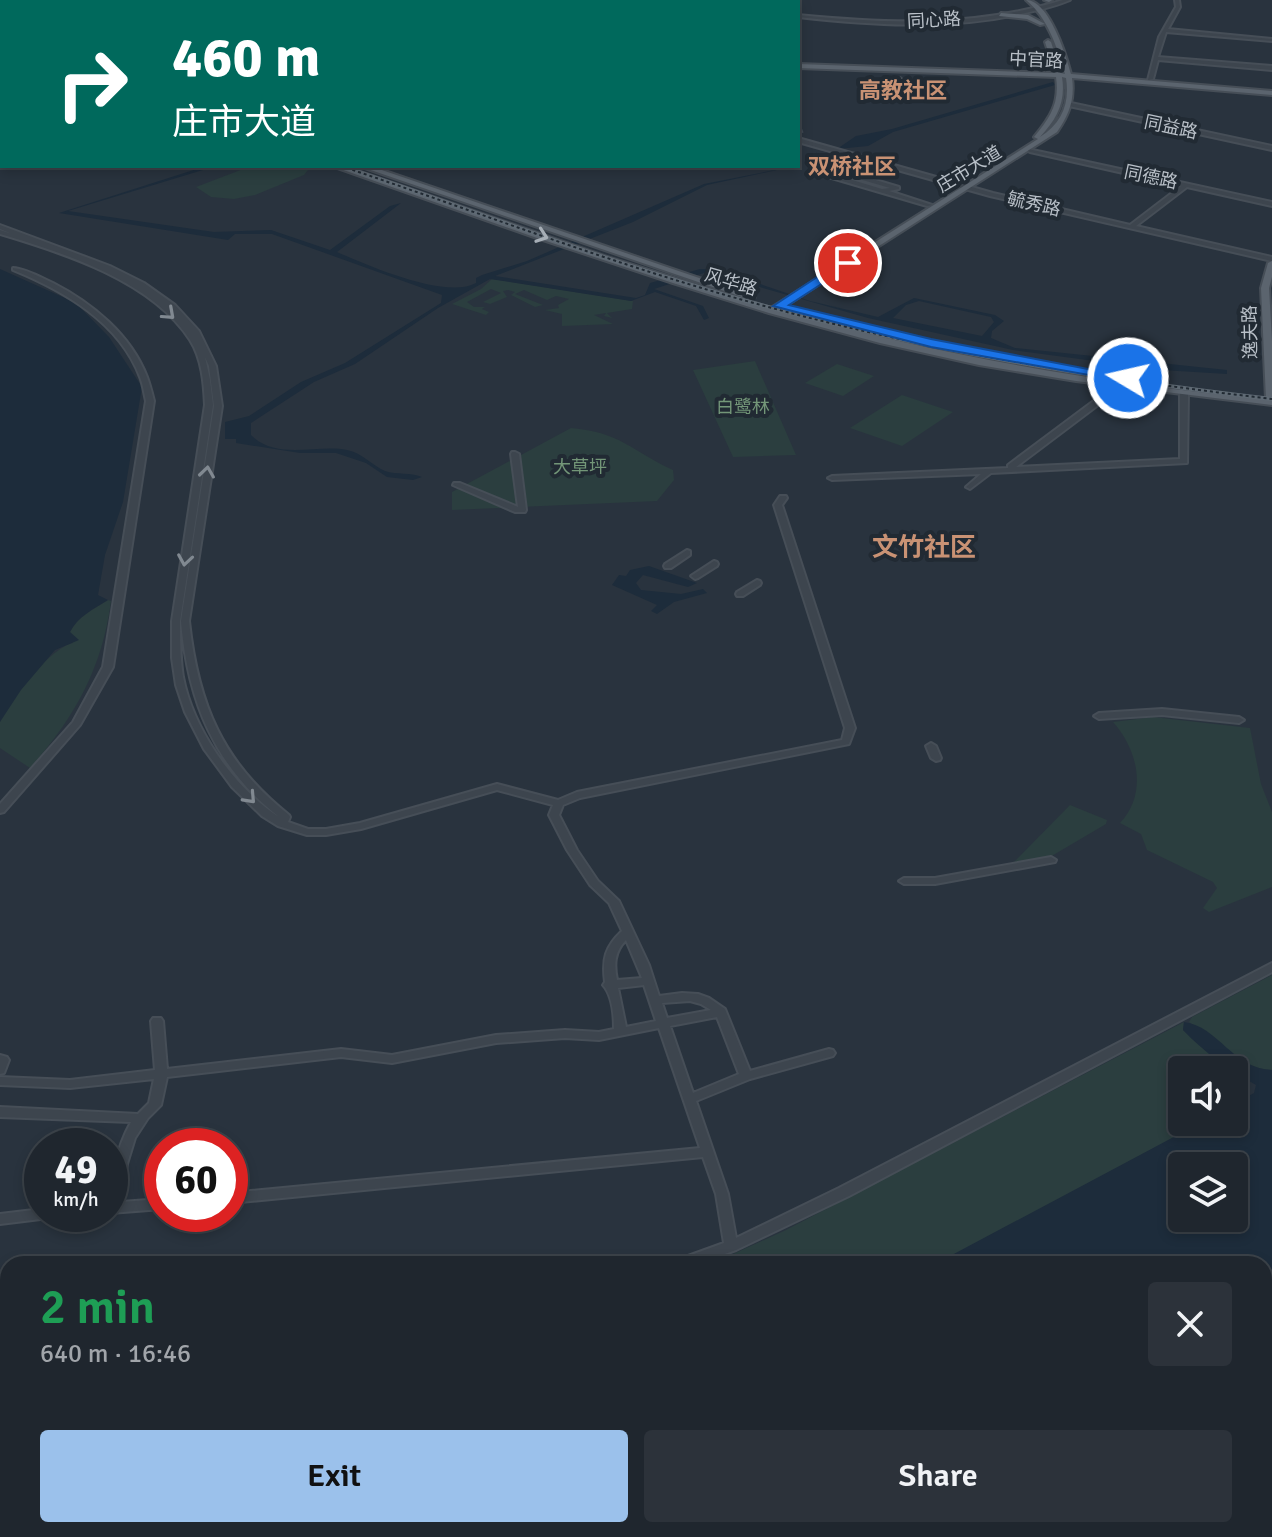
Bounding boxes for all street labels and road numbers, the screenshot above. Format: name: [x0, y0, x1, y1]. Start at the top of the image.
street label: 同心路: [906, 8, 962, 32]
street label: 中官路: [1008, 48, 1064, 72]
street label: 同益路: [1142, 111, 1200, 143]
street label: 庄市大道: [932, 141, 1006, 197]
street label: 同德路: [1122, 161, 1180, 193]
street label: 毓秀路: [1005, 187, 1063, 221]
street label: 风华路: [702, 264, 760, 300]
street label: 逸夫路: [1239, 305, 1261, 359]

